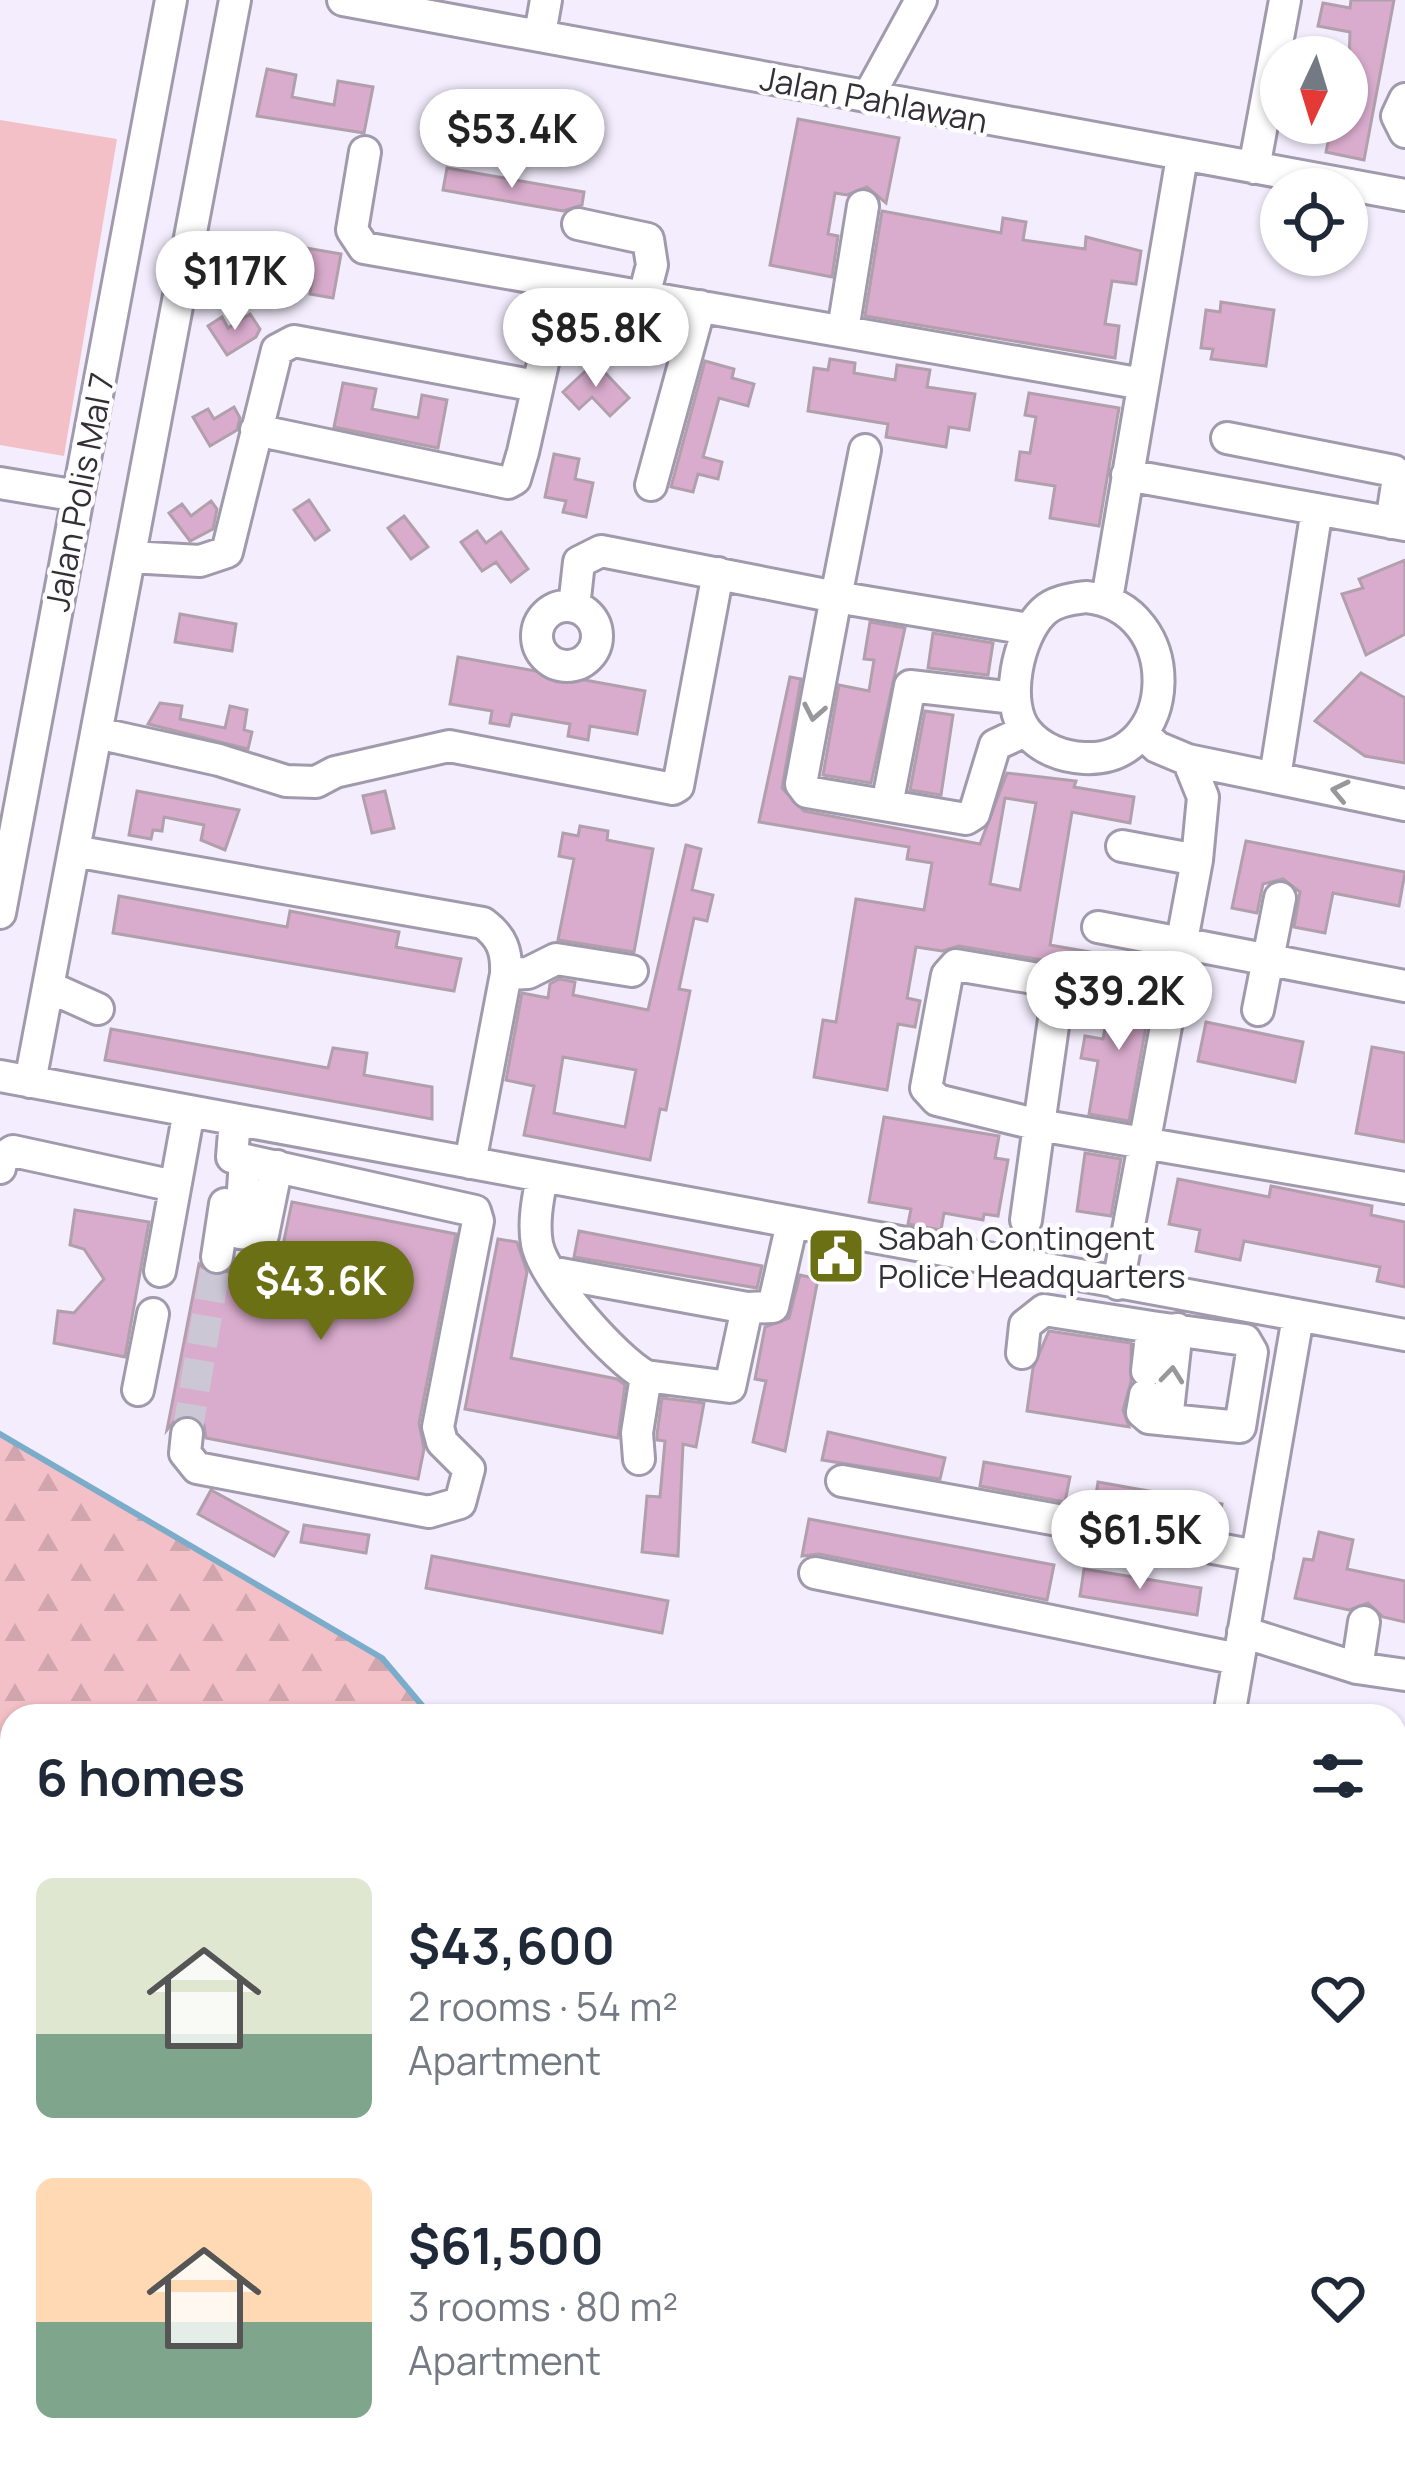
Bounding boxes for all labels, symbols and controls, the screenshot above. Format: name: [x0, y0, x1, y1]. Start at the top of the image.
north arrow: [1260, 36, 1368, 144]
map controls: [1260, 36, 1368, 276]
street label: Jalan Pahlawan: [757, 55, 991, 143]
pin: $53.4K: [414, 89, 610, 191]
text: $53.4K: [447, 101, 577, 155]
button: locate: [1260, 168, 1368, 276]
pin: $117K: [151, 231, 319, 333]
text: $117K: [183, 243, 287, 297]
pin: $85.8K: [498, 288, 694, 390]
text: $85.8K: [530, 300, 662, 354]
street label: Jalan Polis Mal 7: [34, 369, 124, 615]
one-way arrow: [802, 702, 828, 722]
one-way arrow: [1330, 779, 1350, 805]
pin: $39.2K: [1021, 951, 1217, 1053]
text: $39.2K: [1053, 963, 1185, 1017]
place label: Sabah Contingent Police Headquarters: [878, 1215, 1186, 1298]
public building icon: Sabah Contingent Police Headquarters: [805, 1225, 867, 1287]
pin: $43.6K: [223, 1241, 419, 1343]
text: $43.6K: [255, 1253, 387, 1307]
one-way arrow: [1159, 1365, 1184, 1384]
pin: $61.5K: [1042, 1490, 1238, 1592]
text: $61.5K: [1078, 1502, 1202, 1556]
text: 6 homes: [36, 1742, 245, 1811]
icon: filters: [1305, 1743, 1371, 1809]
text: $43,600: [408, 1910, 615, 1979]
icon: home: [132, 1926, 276, 2070]
icon: heart: [1305, 1965, 1371, 2031]
text: 2 rooms · 54 m²: [408, 1979, 678, 2033]
text: Apartment: [408, 2033, 601, 2087]
text: $61,500: [408, 2210, 604, 2279]
icon: home: [132, 2226, 276, 2370]
icon: heart: [1305, 2265, 1371, 2331]
text: 3 rooms · 80 m²: [408, 2279, 678, 2333]
text: Apartment: [408, 2333, 601, 2387]

